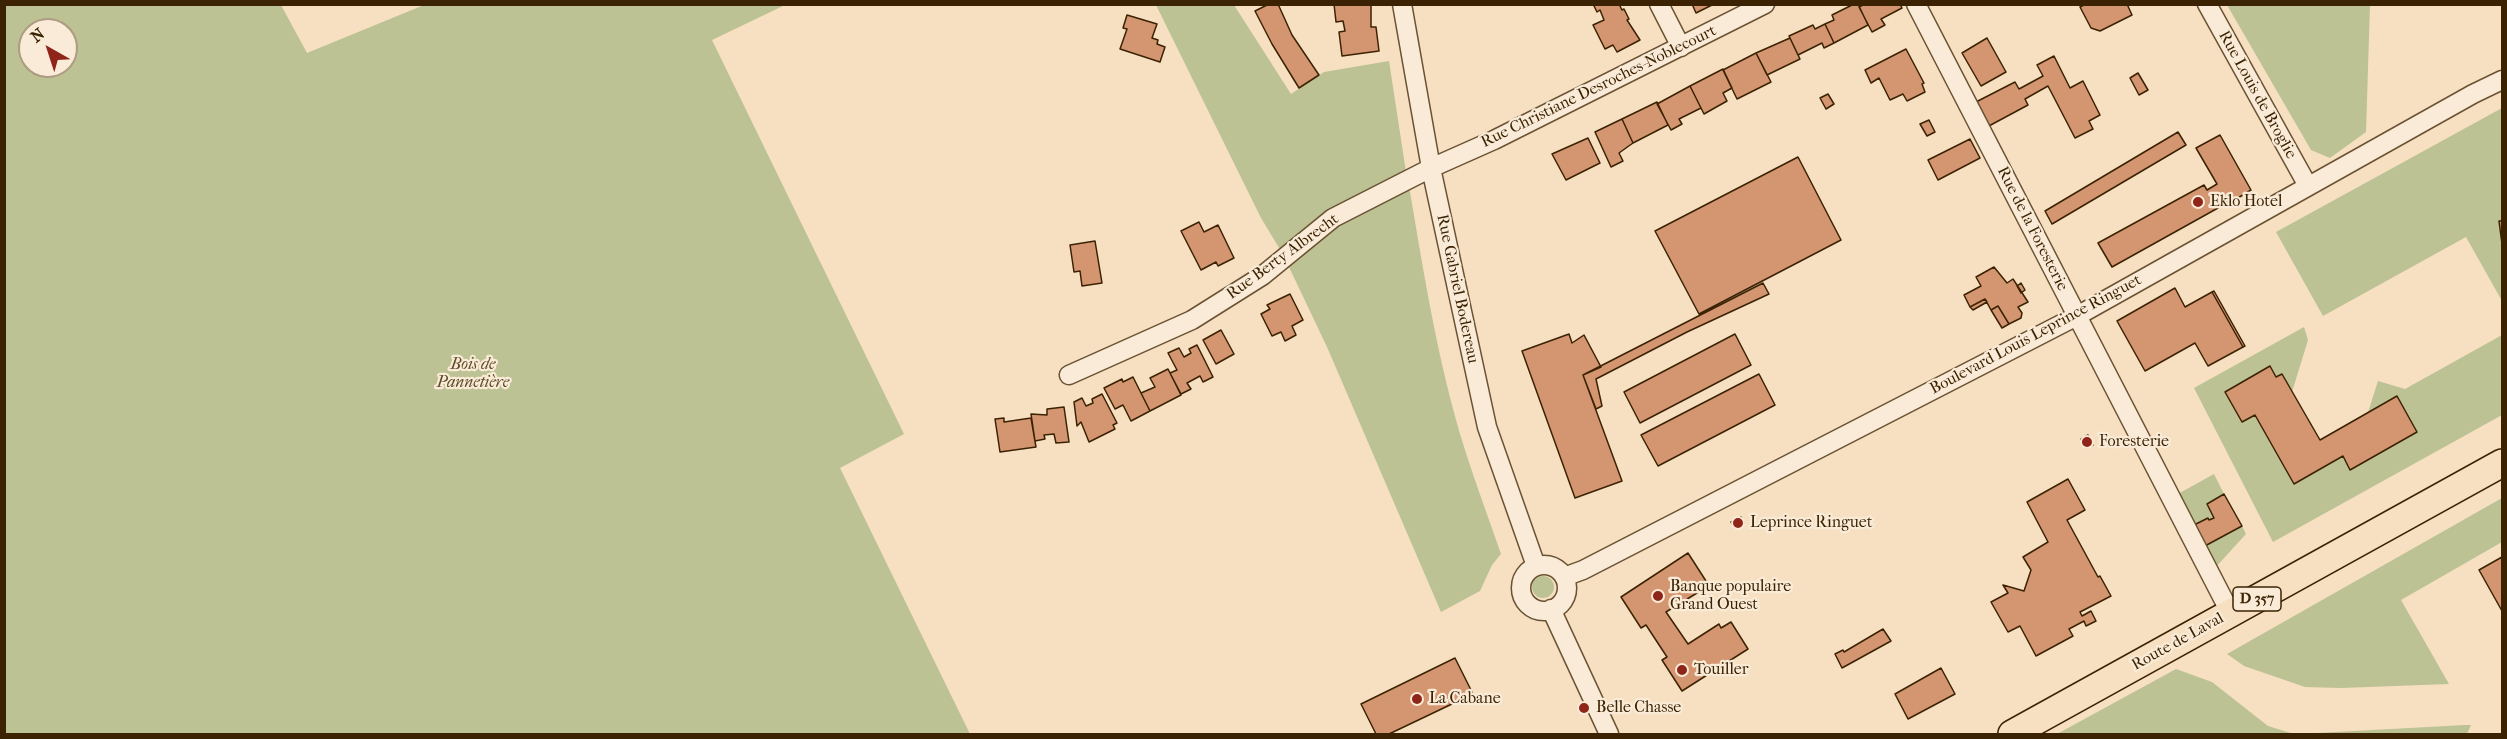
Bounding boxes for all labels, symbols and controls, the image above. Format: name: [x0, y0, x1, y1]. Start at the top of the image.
north arrow: [18, 18, 78, 78]
street label: Rue Christiane Desroches-Noblecourt: [1478, 22, 1720, 152]
text: N: [27, 24, 48, 46]
street label: Rue Louis de Broglie: [2214, 28, 2300, 162]
street label: Rue de la Foresterie: [1992, 164, 2072, 294]
place label: Eklo Hotel: [2210, 192, 2282, 212]
marker: Eklo Hotel: [2191, 195, 2205, 209]
street label: Rue Berty Albrecht: [1223, 210, 1343, 304]
street label: Rue Gabriel Bodereau: [1432, 213, 1482, 365]
street label: Boulevard Louis Leprince Ringuet: [1927, 271, 2145, 399]
park label: Bois de Pannetière: [437, 355, 509, 393]
place label: Foresterie: [2099, 432, 2169, 452]
marker: Foresterie: [2080, 435, 2094, 449]
place label: Leprince Ringuet: [1750, 513, 1872, 533]
marker: Leprince Ringuet: [1731, 516, 1745, 530]
place label: Banque populaire Grand Ouest: [1670, 577, 1791, 615]
road number: D 357: [2233, 587, 2281, 611]
marker: Banque populaire Grand Ouest: [1651, 589, 1665, 603]
street label: Route de Laval: [2129, 609, 2227, 675]
place label: Touiller: [1694, 660, 1748, 680]
marker: Touiller: [1675, 663, 1689, 677]
place label: La Cabane: [1429, 689, 1501, 709]
marker: La Cabane: [1410, 692, 1424, 706]
place label: Belle Chasse: [1596, 698, 1681, 718]
marker: Belle Chasse: [1577, 701, 1591, 715]

